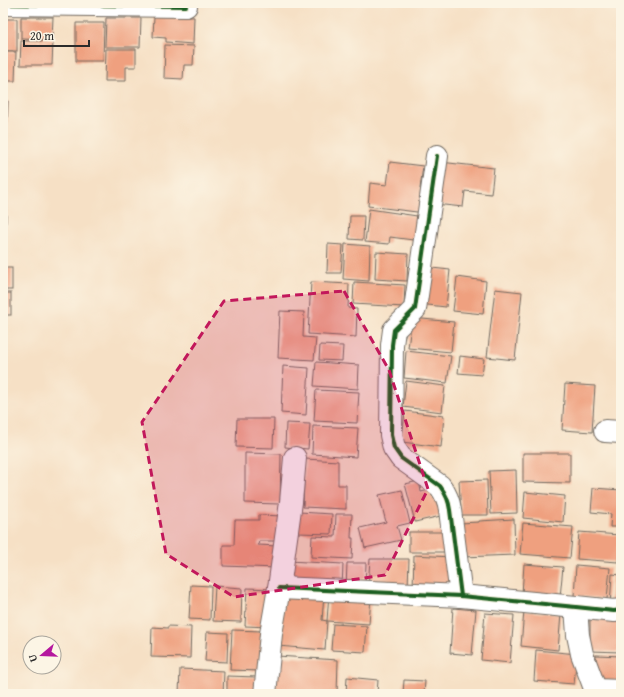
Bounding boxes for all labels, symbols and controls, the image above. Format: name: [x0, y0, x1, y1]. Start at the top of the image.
scale bar: [24, 22, 89, 48]
text: 20 m: [30, 27, 54, 44]
north arrow: [22, 635, 62, 675]
text: U: [24, 652, 41, 664]

